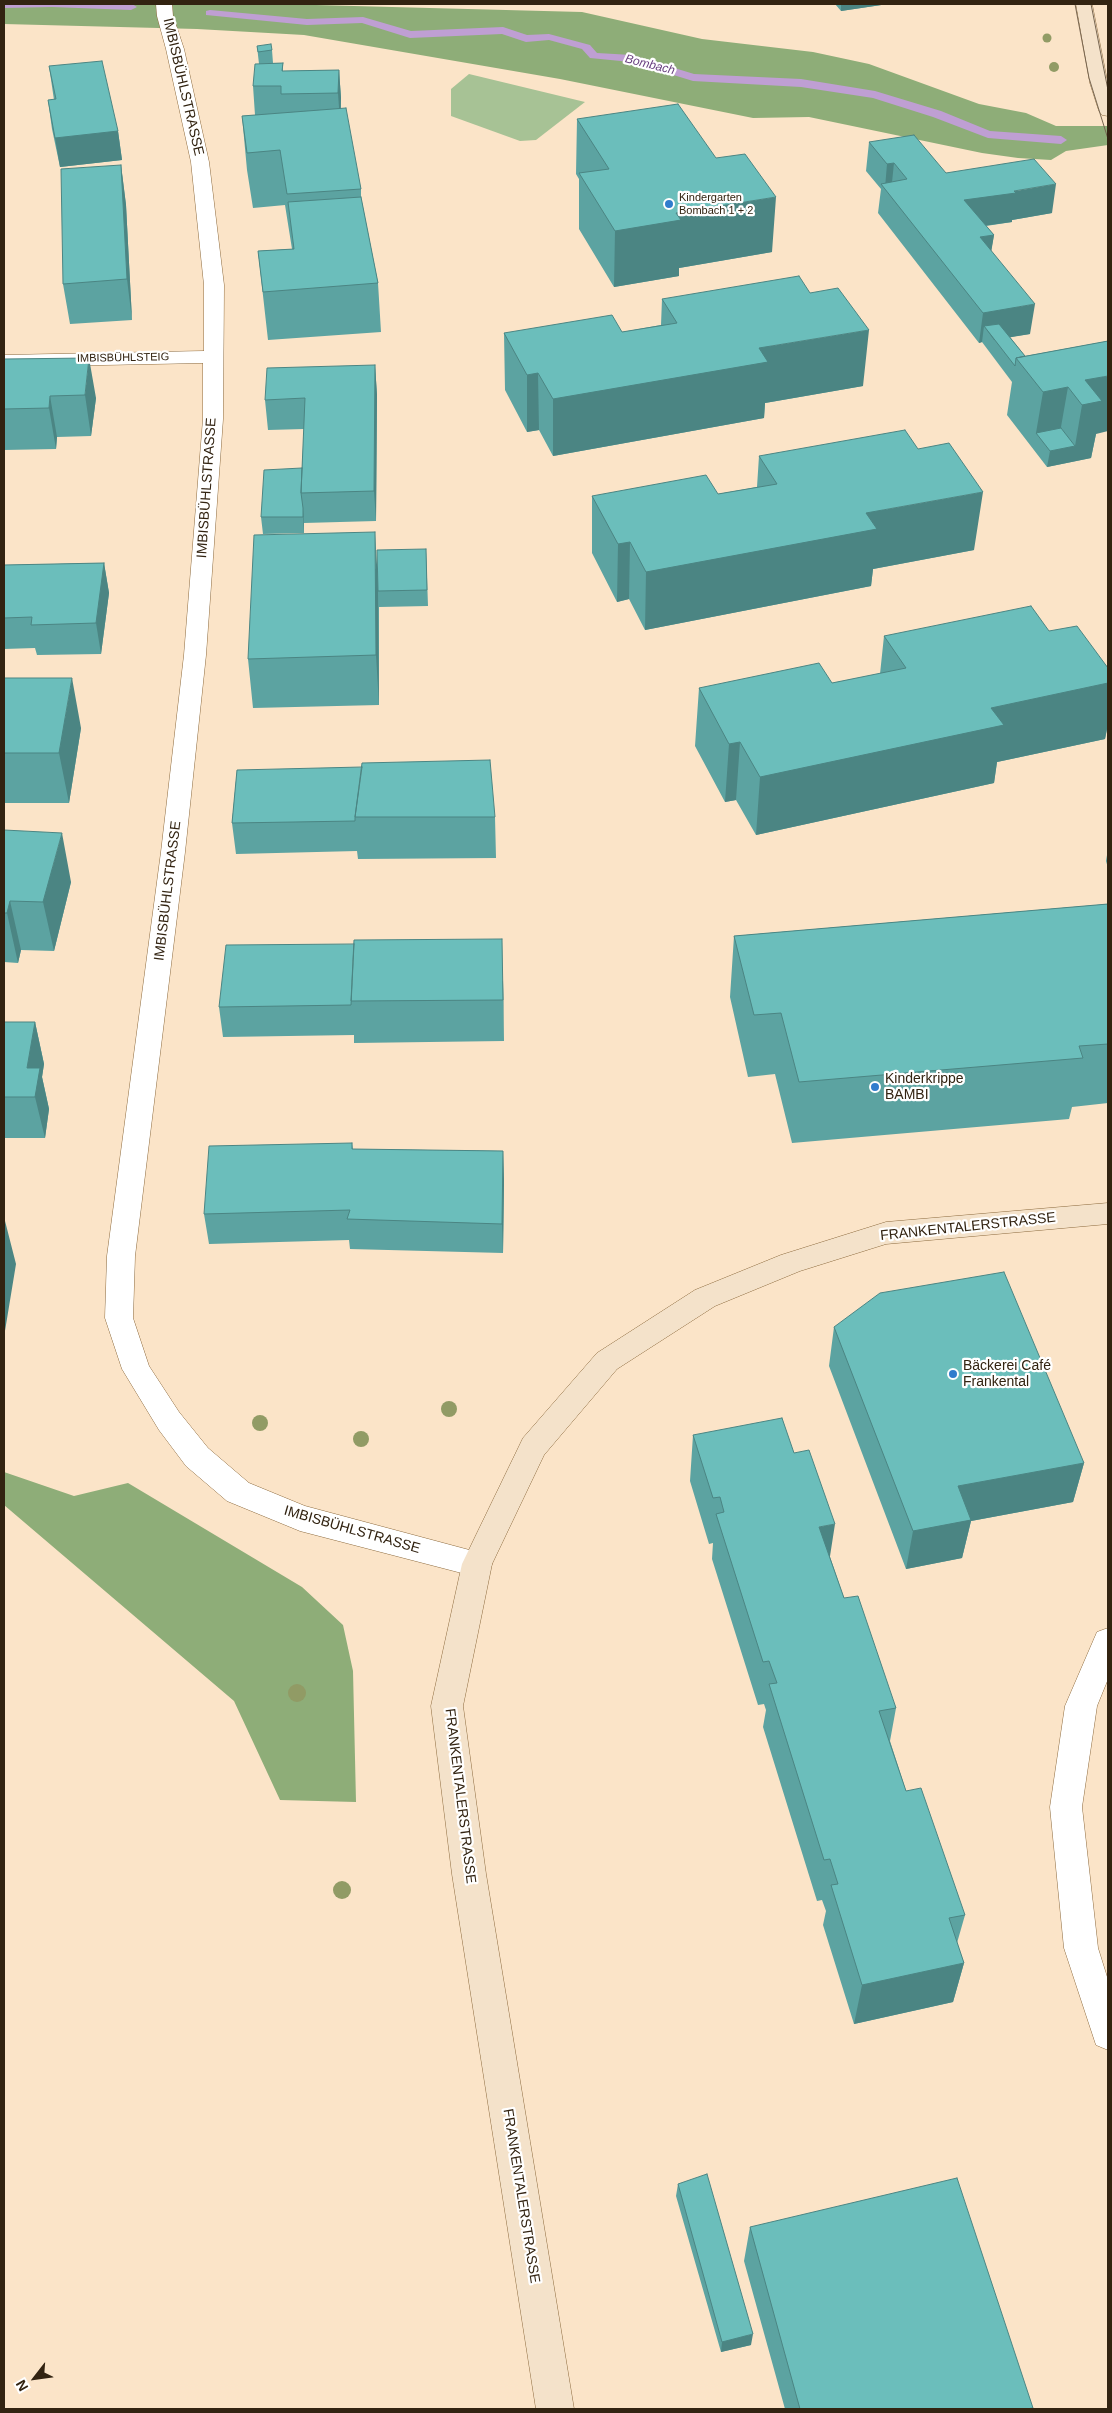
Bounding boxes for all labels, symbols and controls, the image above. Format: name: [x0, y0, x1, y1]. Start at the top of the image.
street label: IMBISBÜHLSTRASSE: [159, 17, 207, 157]
water label: Bombach: [624, 52, 676, 78]
place label: Kindergarten Bombach 1 + 2: [679, 191, 753, 217]
marker: Kindergarten Bombach 1 + 2: [663, 198, 675, 210]
street label: IMBISBÜHLSTEIG: [77, 351, 169, 365]
street label: IMBISBÜHLSTRASSE: [194, 417, 220, 559]
street label: IMBISBÜHLSTRASSE: [151, 820, 185, 962]
place label: Kinderkrippe BAMBI: [885, 1071, 964, 1104]
marker: Kinderkrippe BAMBI: [869, 1081, 881, 1093]
street label: FRANKENTALERSTRASSE: [879, 1209, 1057, 1245]
place label: Bäckerei Café Frankental: [963, 1358, 1051, 1390]
marker: Bäckerei Café Frankental: [947, 1368, 959, 1380]
street label: IMBISBÜHLSTRASSE: [282, 1503, 422, 1557]
street label: FRANKENTALERSTRASSE: [441, 1707, 479, 1885]
street label: FRANKENTALERSTRASSE: [499, 2108, 543, 2284]
north arrow: [10, 2353, 60, 2403]
text: N: [13, 2377, 31, 2394]

